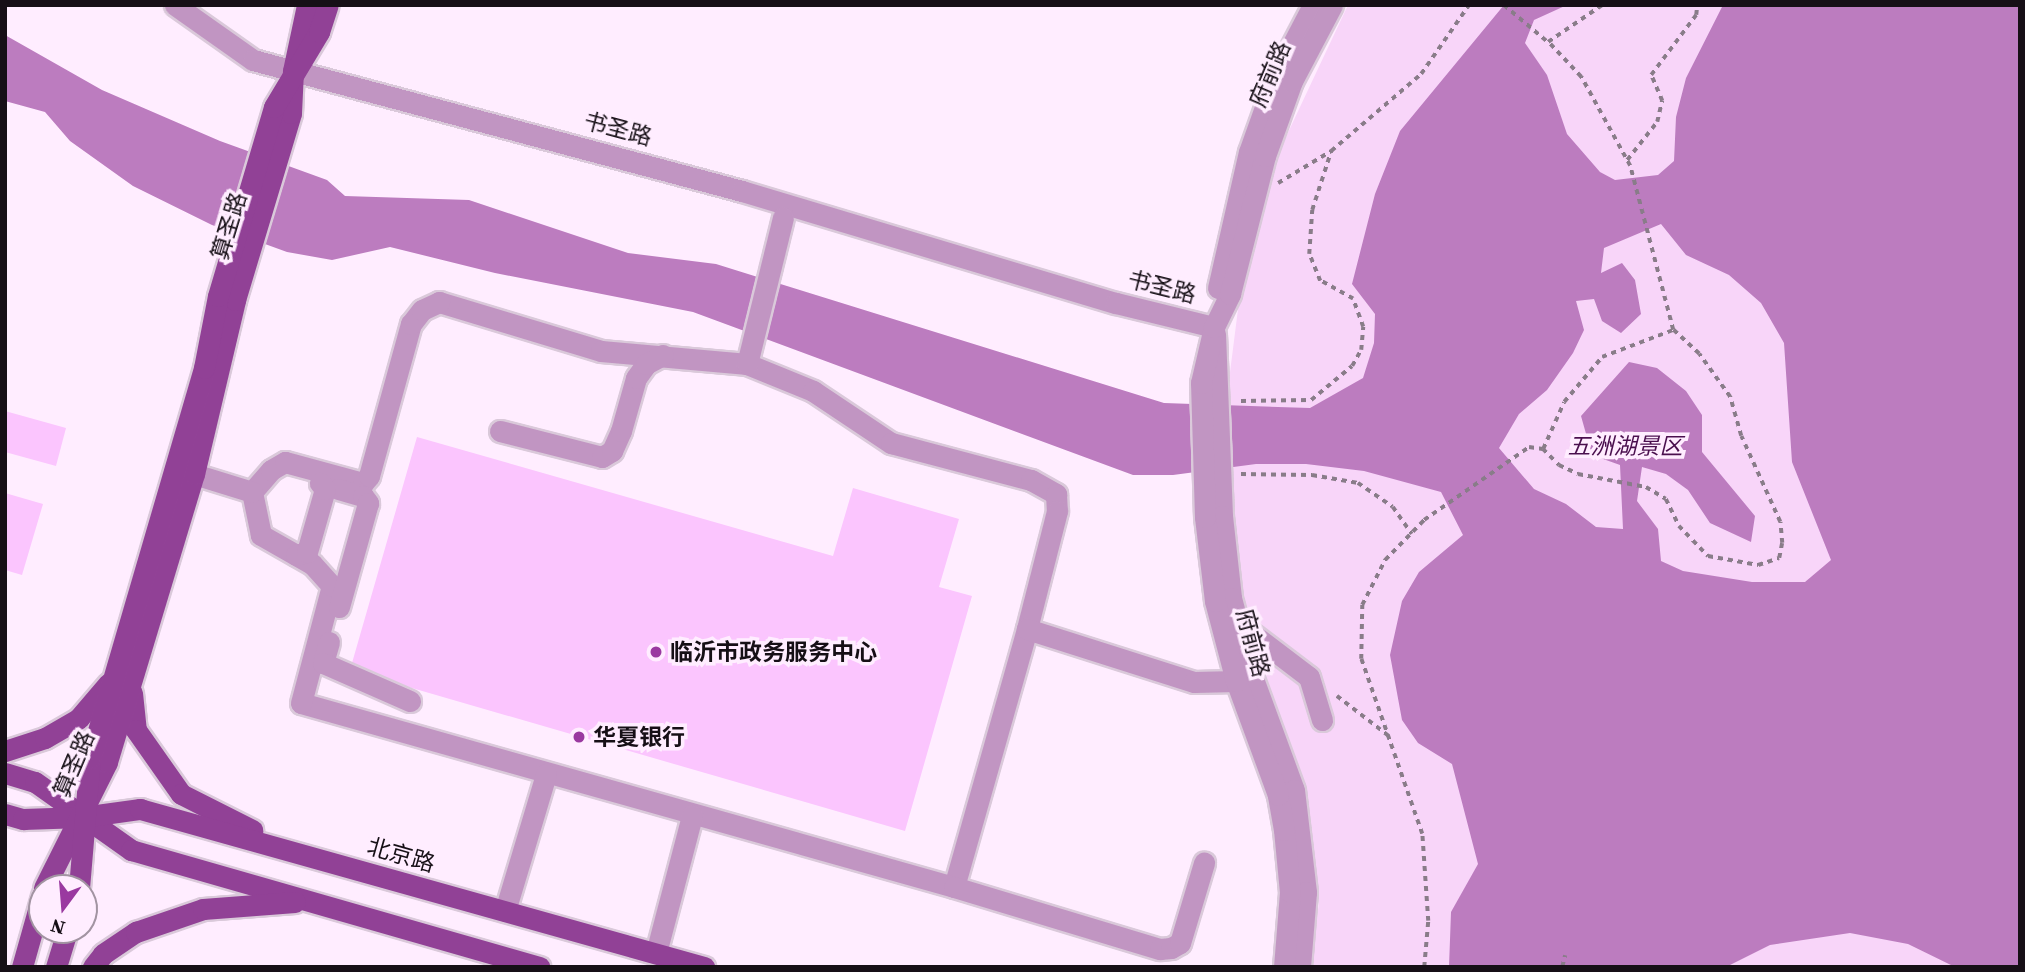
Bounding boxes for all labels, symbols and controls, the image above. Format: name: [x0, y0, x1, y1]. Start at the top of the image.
street label: 府前路: [1244, 37, 1296, 111]
street label: 书圣路: [581, 107, 655, 151]
street label: 算圣路: [206, 189, 252, 263]
street label: 书圣路: [1125, 265, 1199, 309]
park label: 五洲湖景区: [1568, 432, 1682, 460]
street label: 府前路: [1231, 606, 1275, 680]
place label: 临沂市政务服务中心: [670, 638, 877, 666]
marker: 临沂市政务服务中心: [648, 644, 664, 660]
place label: 华夏银行: [593, 723, 685, 751]
street label: 算圣路: [48, 727, 100, 801]
marker: 华夏银行: [571, 729, 587, 745]
street label: 北京路: [364, 832, 438, 878]
north arrow: [28, 874, 98, 944]
text: N: [48, 913, 68, 942]

